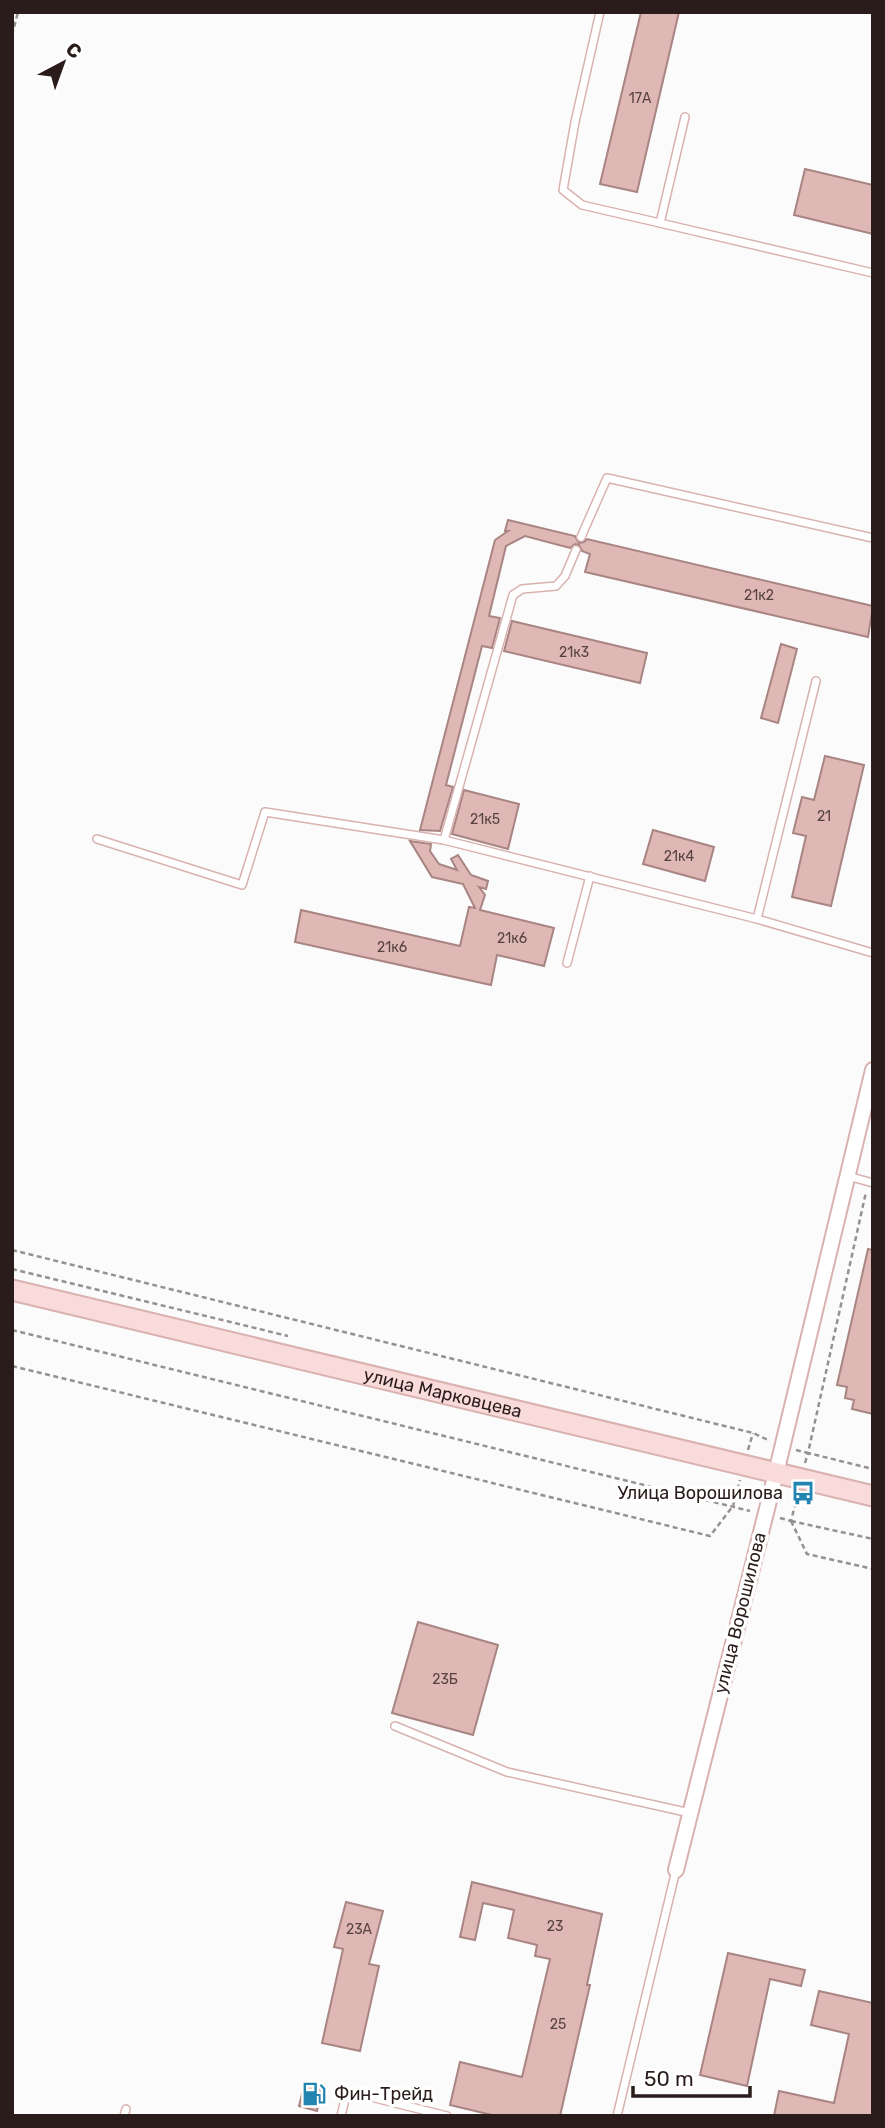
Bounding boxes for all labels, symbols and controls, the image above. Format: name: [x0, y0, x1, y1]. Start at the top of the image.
north arrow: [28, 28, 98, 98]
text: С: [61, 37, 86, 64]
house number: 17А: [629, 90, 652, 107]
house number: 21к2: [744, 587, 774, 604]
house number: 21к3: [559, 644, 589, 661]
house number: 21: [817, 808, 831, 825]
house number: 21к5: [470, 811, 500, 828]
house number: 21к4: [664, 848, 695, 865]
house number: 21к6: [497, 930, 527, 947]
house number: 21к6: [377, 939, 407, 956]
street label: улица Марковцева: [361, 1364, 524, 1423]
bus stop icon: Улица Ворошилова: [789, 1479, 817, 1507]
place label: Улица Ворошилова: [618, 1482, 783, 1504]
street label: улица Ворошилова: [709, 1530, 771, 1696]
house number: 23Б: [432, 1671, 458, 1688]
house number: 23: [547, 1918, 563, 1935]
house number: 23А: [346, 1921, 373, 1938]
house number: 25: [550, 2016, 566, 2033]
scale bar: [633, 2054, 750, 2098]
text: 50 m: [644, 2066, 694, 2091]
fuel station icon: Фин-Трeйд: [300, 2080, 328, 2108]
place label: Фин-Трeйд: [334, 2083, 433, 2105]

